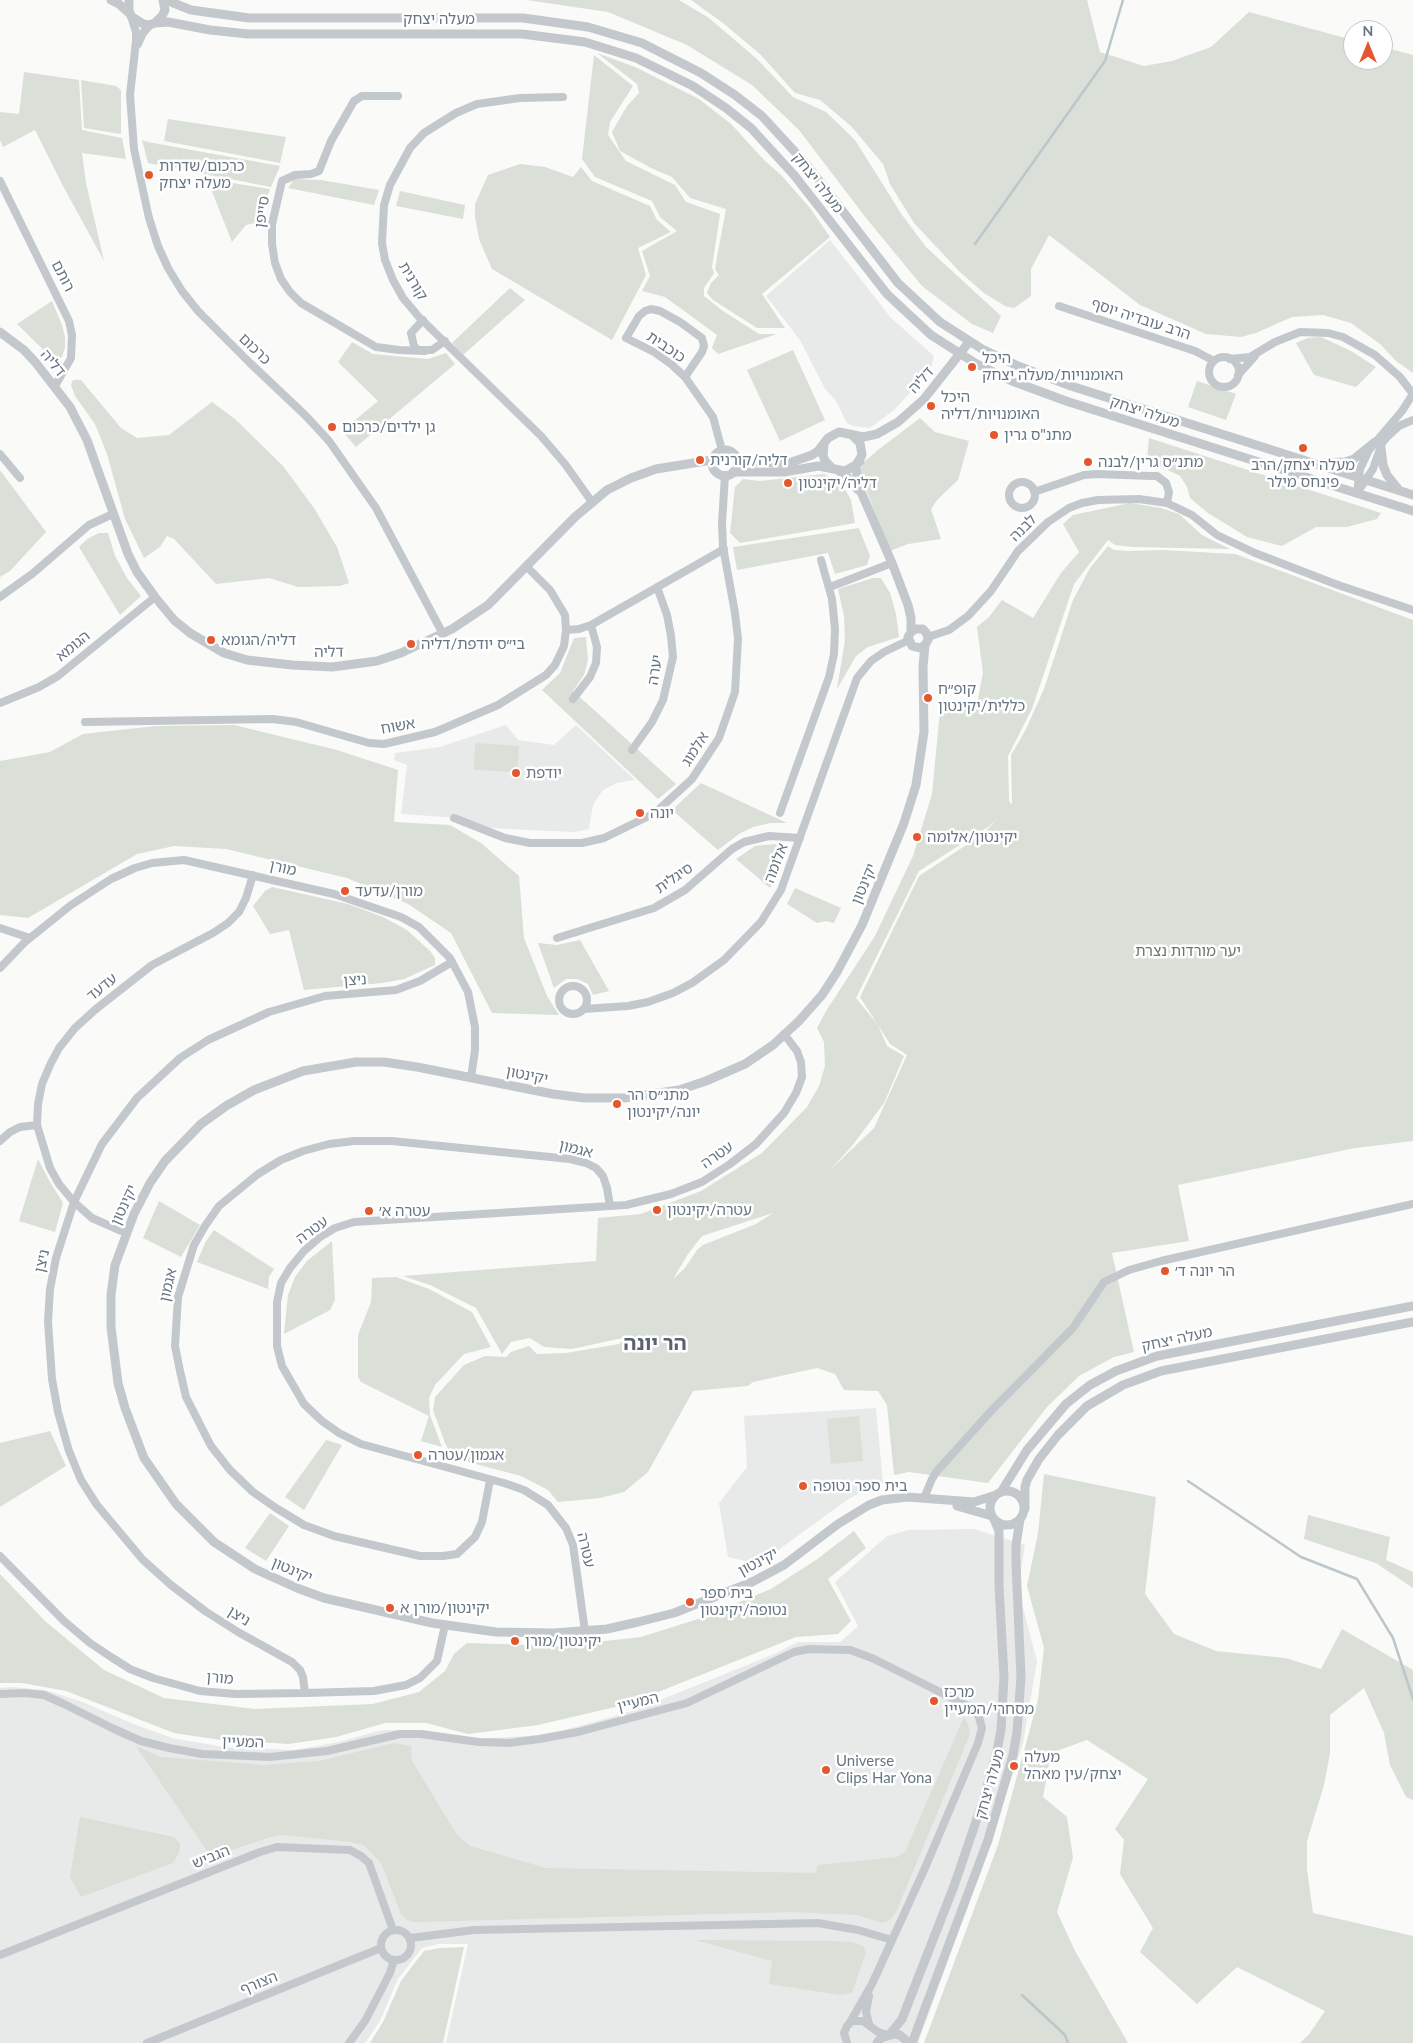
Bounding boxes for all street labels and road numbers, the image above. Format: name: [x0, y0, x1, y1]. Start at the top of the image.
street label: מעלה יצחק: [403, 10, 475, 28]
street label: מעלה יצחק: [789, 149, 847, 217]
street label: סייפן: [251, 195, 273, 229]
street label: רותם: [48, 257, 78, 295]
street label: קורנית: [395, 259, 431, 303]
street label: הרב עובדיה יוסף: [1089, 294, 1193, 344]
street label: כוכבית: [643, 328, 689, 366]
street label: כרכום: [235, 329, 275, 369]
street label: דליה: [37, 346, 69, 380]
street label: דליה: [904, 363, 938, 397]
street label: מעלה יצחק: [1108, 392, 1182, 432]
street label: לבנה: [1006, 511, 1040, 545]
street label: הגומא: [52, 627, 94, 665]
street label: דליה: [314, 643, 344, 661]
street label: יערה: [644, 653, 666, 687]
street label: אשוח: [379, 714, 417, 738]
street label: אלמוג: [678, 728, 712, 770]
street label: אלומה: [760, 841, 792, 885]
street label: מורן: [268, 856, 298, 880]
street label: סיגלית: [652, 859, 696, 897]
street label: יקינטון: [847, 861, 881, 907]
street label: עדעד: [83, 969, 121, 1005]
street label: ניצן: [343, 970, 367, 990]
street label: יקינטון: [504, 1062, 550, 1088]
street label: אגמון: [557, 1136, 595, 1162]
street label: עטרה: [697, 1137, 737, 1173]
street label: יקינטון: [107, 1182, 141, 1228]
street label: עטרה: [292, 1212, 332, 1248]
street label: ניצן: [31, 1248, 53, 1274]
street label: אגמון: [155, 1266, 181, 1304]
street label: מעלה יצחק: [1140, 1323, 1214, 1355]
street label: עטרה: [573, 1531, 599, 1569]
street label: יקינטון: [735, 1544, 781, 1580]
street label: יקינטון: [269, 1553, 315, 1587]
street label: ניצן: [224, 1602, 254, 1630]
street label: מורן: [206, 1668, 234, 1688]
street label: המעיין: [615, 1688, 661, 1716]
street label: המעיין: [222, 1732, 264, 1752]
street label: מעלה יצחק: [971, 1747, 1009, 1821]
street label: הגביש: [190, 1841, 232, 1873]
street label: הצורף: [238, 1967, 280, 1999]

